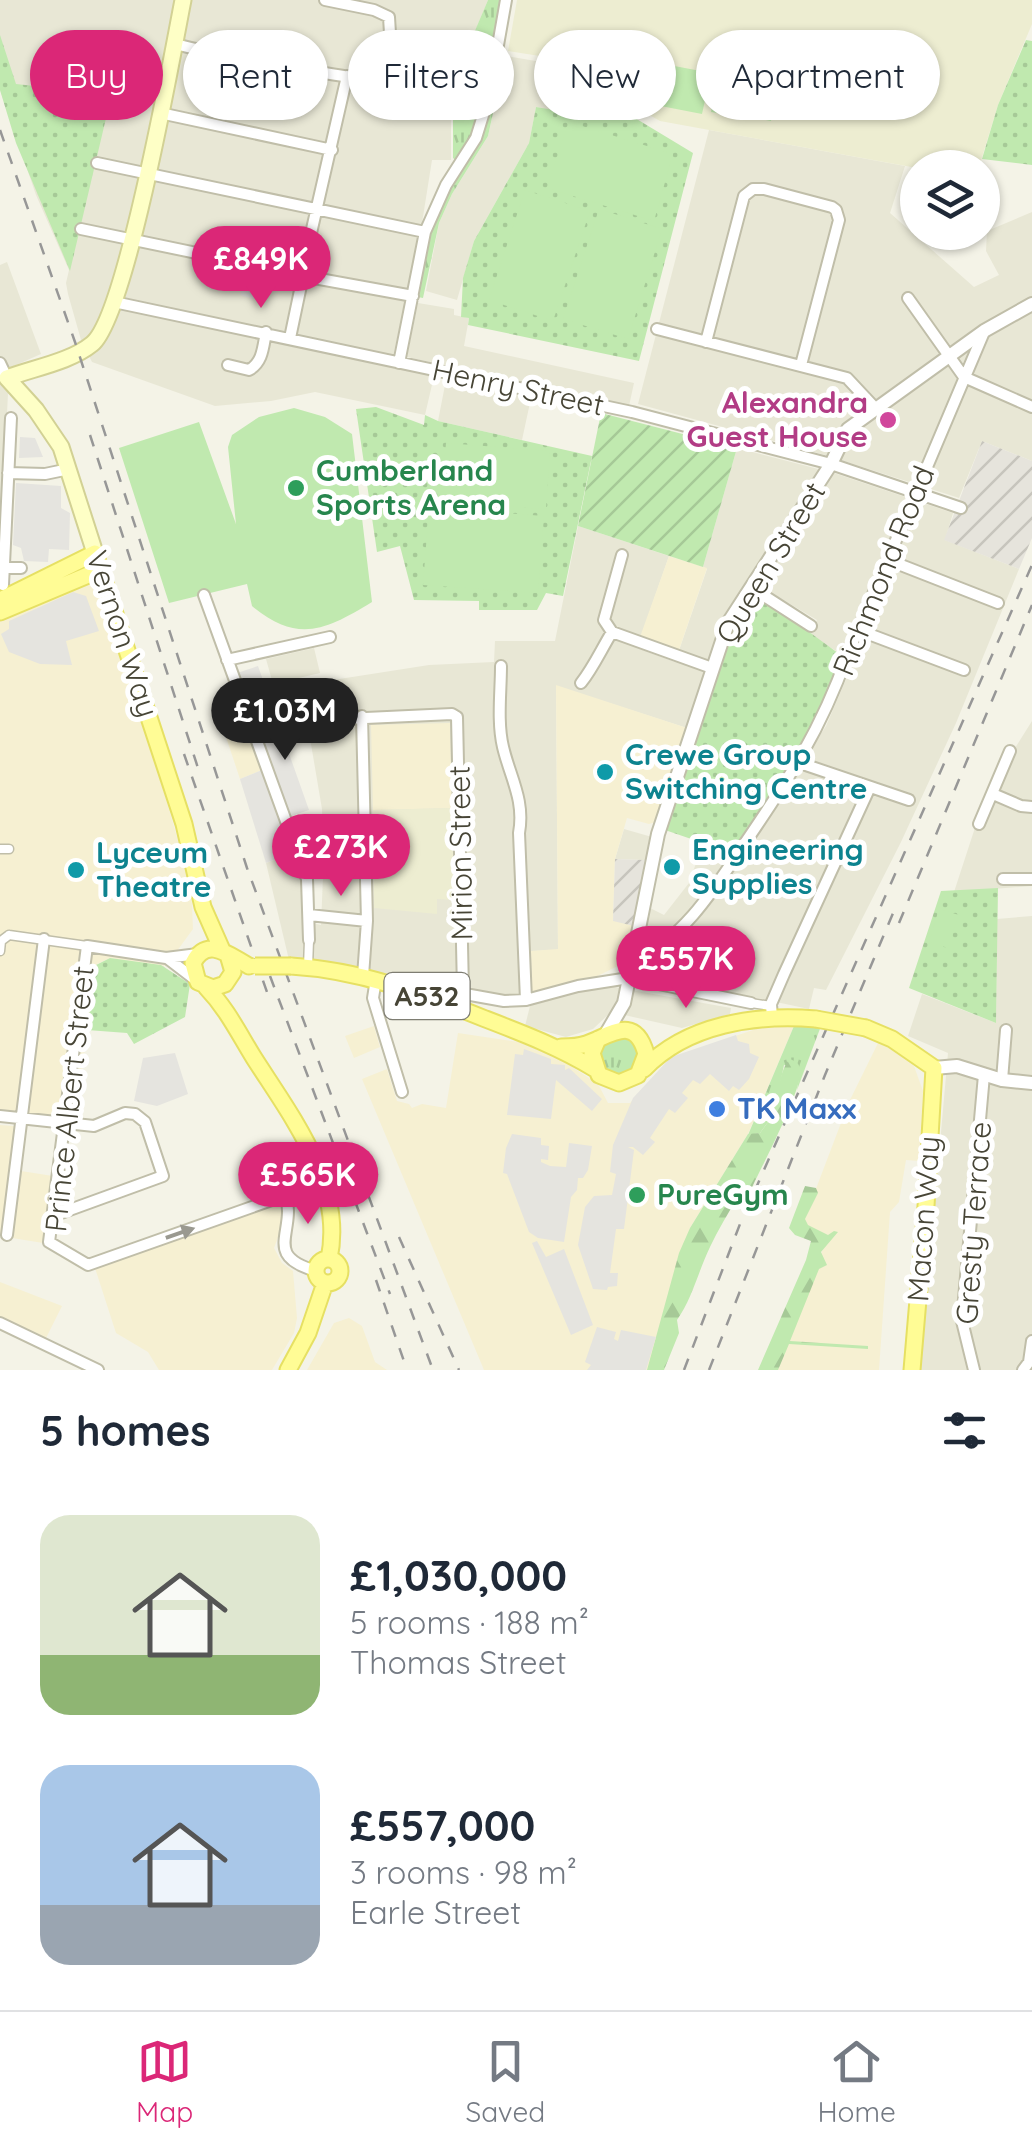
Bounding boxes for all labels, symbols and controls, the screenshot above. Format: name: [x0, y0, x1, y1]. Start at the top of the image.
chip: Buy: [30, 30, 163, 120]
chip: Rent: [183, 30, 328, 120]
chip: Filters: [348, 30, 514, 120]
chip: New: [534, 30, 676, 120]
chip: Apartment: [696, 30, 940, 120]
map controls: [900, 150, 1000, 250]
button: layers: [900, 150, 1000, 250]
pin: £849K: [191, 226, 331, 311]
text: £849K: [214, 238, 308, 278]
street label: Henry Street: [429, 350, 608, 424]
place label: Alexandra Guest House: [687, 383, 868, 455]
marker: Alexandra Guest House: [877, 409, 899, 431]
place label: Cumberland Sports Arena: [316, 451, 506, 523]
street label: Richmond Road: [824, 460, 942, 681]
street label: Queen Street: [707, 475, 833, 650]
marker: Cumberland Sports Arena: [285, 477, 307, 499]
street label: Vernon Way: [78, 546, 168, 722]
pin: £1.03M: [204, 678, 366, 763]
text: £1.03M: [233, 690, 337, 730]
place label: Crewe Group Switching Centre: [625, 735, 868, 807]
marker: Crewe Group Switching Centre: [594, 761, 616, 783]
street label: Mirion Street: [439, 765, 481, 941]
pin: £273K: [271, 814, 411, 899]
text: £273K: [294, 826, 388, 866]
place label: Engineering Supplies: [692, 830, 864, 902]
place label: Lyceum Theatre: [96, 833, 211, 905]
marker: Engineering Supplies: [661, 856, 683, 878]
marker: Lyceum Theatre: [65, 859, 87, 881]
pin: £557K: [616, 926, 756, 1011]
text: £557K: [638, 938, 734, 978]
street label: Prince Albert Street: [36, 964, 102, 1234]
road number: A532: [384, 973, 470, 1019]
place label: TK Maxx: [737, 1089, 857, 1127]
marker: TK Maxx: [706, 1098, 728, 1120]
street label: Gresty Terrace: [947, 1120, 999, 1326]
street label: Macon Way: [898, 1135, 948, 1303]
pin: £565K: [238, 1142, 378, 1227]
text: £565K: [260, 1154, 356, 1194]
place label: PureGym: [657, 1175, 789, 1213]
marker: PureGym: [626, 1184, 648, 1206]
one-way arrow: [165, 1225, 195, 1240]
icon: filters: [937, 1403, 992, 1458]
text: 5 homes: [40, 1404, 211, 1457]
text: £1,030,000: [350, 1549, 567, 1602]
icon: home: [120, 1555, 240, 1675]
text: 5 rooms · 188 m²: [350, 1602, 589, 1642]
text: Thomas Street: [350, 1642, 567, 1682]
text: £557,000: [350, 1799, 535, 1852]
icon: home: [120, 1805, 240, 1925]
text: 3 rooms · 98 m²: [350, 1852, 577, 1892]
text: Earle Street: [350, 1892, 521, 1932]
tab: Map: [136, 2034, 193, 2129]
tab: Saved: [465, 2034, 545, 2129]
tab: Home: [817, 2034, 896, 2129]

